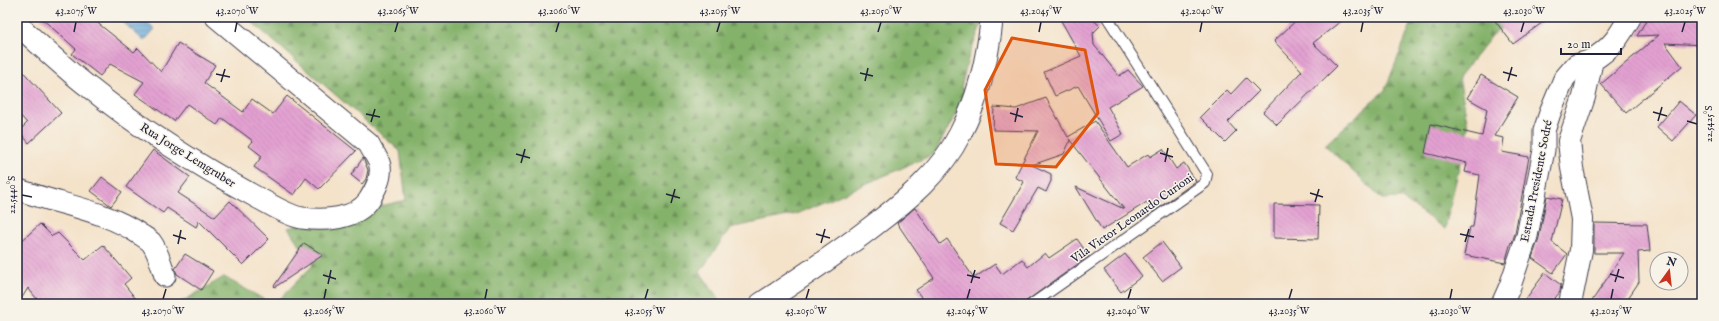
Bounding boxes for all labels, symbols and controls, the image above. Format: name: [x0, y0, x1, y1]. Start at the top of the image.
text: 43.2075°W: [55, 5, 97, 18]
text: 43.2070°W: [216, 5, 259, 18]
text: 43.2065°W: [378, 5, 419, 18]
text: 43.2060°W: [538, 5, 581, 18]
text: 43.2055°W: [700, 5, 741, 18]
text: 43.2050°W: [860, 5, 902, 18]
text: 43.2045°W: [1020, 5, 1062, 18]
text: 43.2040°W: [1181, 5, 1224, 18]
text: 43.2035°W: [1343, 5, 1384, 18]
text: 43.2030°W: [1503, 5, 1545, 18]
text: 43.2025°W: [1664, 5, 1706, 18]
scale bar: [1561, 30, 1621, 56]
text: 20 m: [1567, 37, 1590, 52]
text: 22.5425°S: [1703, 106, 1716, 142]
street label: Estrada Presidente Sodré: [1517, 118, 1556, 243]
street label: Rua Jorge Lemgruber: [137, 120, 239, 192]
street label: Vila Victor Leonardo Curioni: [1067, 170, 1197, 267]
text: 22.5440°S: [6, 176, 19, 214]
north arrow: [1649, 251, 1689, 291]
text: N: [1664, 254, 1678, 270]
text: 43.2070°W: [142, 305, 185, 318]
text: 43.2065°W: [304, 305, 345, 318]
text: 43.2060°W: [464, 305, 507, 318]
text: 43.2055°W: [625, 305, 666, 318]
text: 43.2050°W: [785, 305, 827, 318]
text: 43.2045°W: [946, 305, 988, 318]
text: 43.2040°W: [1107, 305, 1150, 318]
text: 43.2035°W: [1269, 305, 1310, 318]
text: 43.2030°W: [1429, 305, 1471, 318]
text: 43.2025°W: [1590, 305, 1632, 318]

